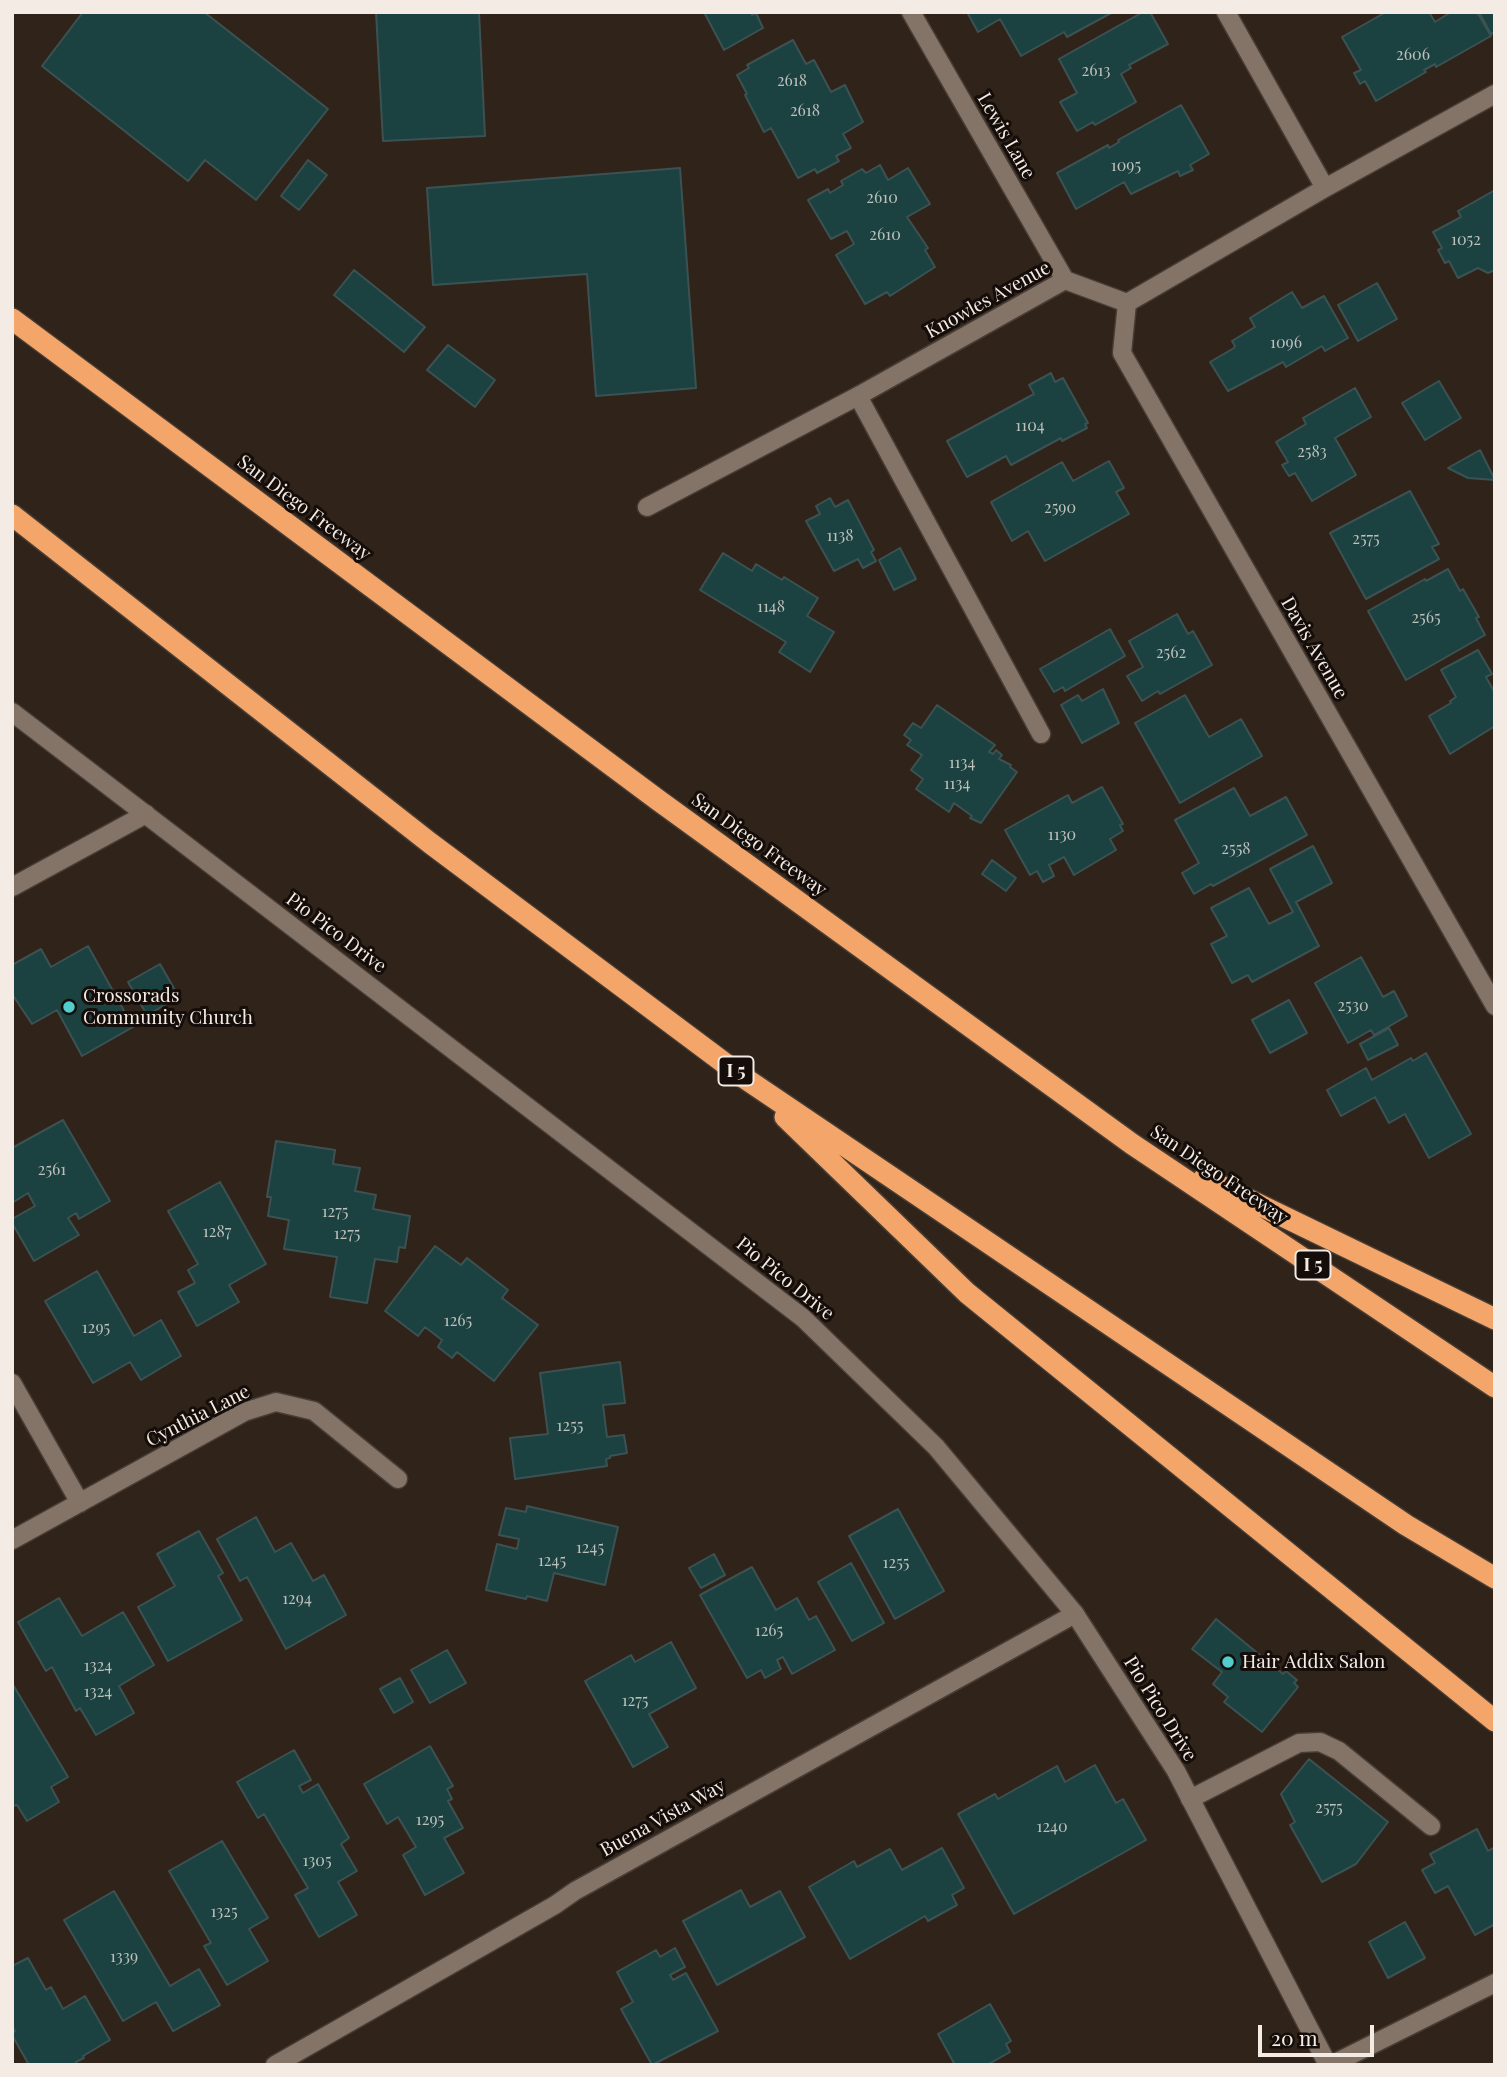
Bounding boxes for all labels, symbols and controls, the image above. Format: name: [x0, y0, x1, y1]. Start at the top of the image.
house number: 2606: [1396, 45, 1430, 65]
house number: 2613: [1082, 61, 1110, 81]
house number: 2618: [777, 71, 807, 91]
street label: Lewis Lane: [972, 89, 1040, 183]
house number: 2618: [790, 101, 820, 121]
house number: 1095: [1111, 156, 1141, 176]
house number: 2610: [866, 188, 898, 208]
house number: 2610: [869, 225, 901, 245]
house number: 1052: [1451, 230, 1481, 250]
street label: Knowles Avenue: [922, 256, 1054, 344]
house number: 1096: [1270, 333, 1302, 353]
house number: 1104: [1015, 416, 1045, 436]
house number: 2583: [1297, 442, 1327, 462]
street label: San Diego Freeway: [233, 450, 375, 566]
house number: 2590: [1044, 498, 1076, 518]
house number: 1138: [826, 526, 854, 546]
house number: 2575: [1352, 529, 1380, 549]
street label: Davis Avenue: [1276, 593, 1352, 703]
house number: 1148: [757, 597, 785, 617]
house number: 2565: [1411, 608, 1441, 628]
house number: 2562: [1156, 643, 1186, 663]
house number: 1134: [949, 753, 975, 773]
house number: 1134: [944, 774, 970, 794]
street label: San Diego Freeway: [687, 788, 831, 902]
house number: 1130: [1048, 825, 1076, 845]
house number: 2558: [1221, 839, 1251, 859]
street label: Pio Pico Drive: [281, 888, 391, 978]
place label: Crossorads Community Church: [83, 985, 253, 1029]
house number: 2530: [1337, 996, 1369, 1016]
marker: Crossorads Community Church: [61, 999, 77, 1015]
road number: I 5: [718, 1056, 754, 1086]
street label: San Diego Freeway: [1146, 1120, 1292, 1230]
house number: 2561: [38, 1160, 66, 1180]
house number: 1275: [322, 1202, 348, 1222]
house number: 1287: [203, 1222, 231, 1242]
house number: 1275: [334, 1224, 360, 1244]
street label: Pio Pico Drive: [731, 1233, 839, 1325]
road number: I 5: [1296, 1250, 1330, 1280]
house number: 1265: [444, 1311, 472, 1331]
house number: 1295: [82, 1318, 110, 1338]
street label: Cynthia Lane: [142, 1380, 254, 1452]
house number: 1255: [557, 1416, 583, 1436]
house number: 1245: [576, 1538, 604, 1558]
house number: 1245: [538, 1551, 566, 1571]
house number: 1255: [883, 1553, 909, 1573]
house number: 1294: [282, 1589, 312, 1609]
house number: 1265: [755, 1621, 783, 1641]
place label: Hair Addix Salon: [1242, 1651, 1385, 1673]
street label: Pio Pico Drive: [1119, 1652, 1201, 1766]
marker: Hair Addix Salon: [1220, 1654, 1236, 1670]
house number: 1324: [84, 1656, 112, 1676]
house number: 1324: [84, 1682, 112, 1702]
house number: 1275: [622, 1691, 648, 1711]
street label: Buena Vista Way: [596, 1774, 730, 1862]
house number: 2575: [1315, 1798, 1343, 1818]
house number: 1295: [416, 1810, 444, 1830]
house number: 1240: [1036, 1817, 1068, 1837]
house number: 1305: [302, 1851, 332, 1871]
house number: 1325: [210, 1902, 238, 1922]
house number: 1339: [110, 1947, 138, 1967]
scale bar: [1262, 2010, 1378, 2054]
text: 20 m: [1271, 2023, 1318, 2051]

